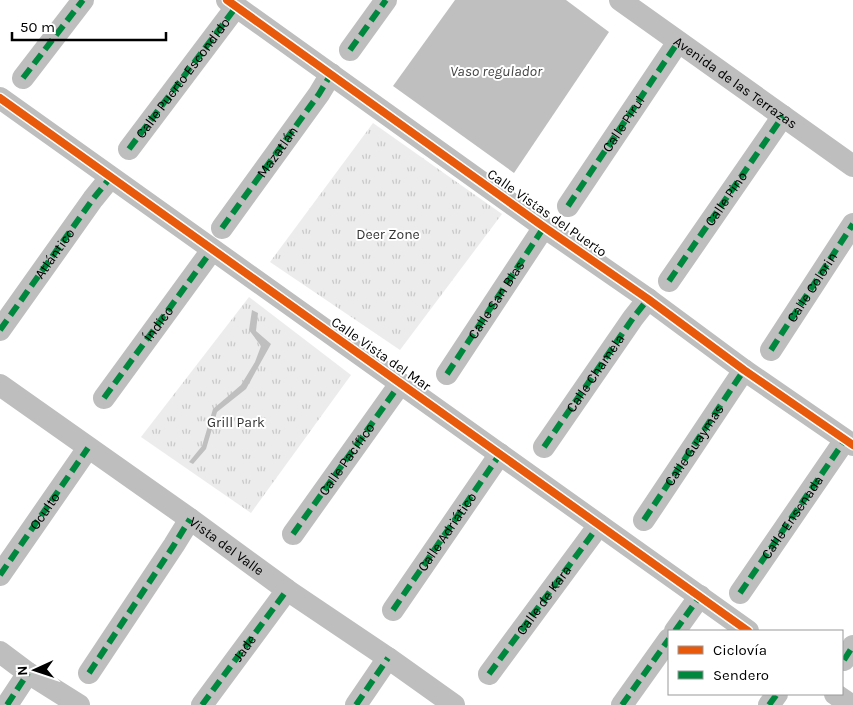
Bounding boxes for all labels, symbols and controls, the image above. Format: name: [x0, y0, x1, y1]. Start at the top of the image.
scale bar: [12, 10, 166, 42]
street label: Calle Puerto Escondido: [132, 14, 233, 142]
text: 50 m: [20, 18, 55, 36]
street label: Avenida de las Terrazas: [670, 33, 801, 132]
water label: Vaso regulador: [450, 62, 543, 80]
street label: Calle Pirul: [598, 92, 648, 155]
street label: Mazatlán: [253, 123, 301, 181]
street label: Calle Vistas del Puerto: [484, 165, 610, 261]
street label: Calle Pino: [701, 168, 751, 229]
street label: Atlántico: [31, 225, 78, 282]
park label: Deer Zone: [356, 226, 420, 243]
street label: Calle Colorin: [783, 249, 841, 325]
street label: Calle San Blas: [464, 257, 528, 342]
street label: Índico: [139, 303, 177, 345]
street label: Calle Vista del Mar: [328, 313, 435, 395]
street label: Calle Chamela: [562, 330, 628, 415]
street label: Calle Guaymas: [661, 401, 727, 489]
park label: Grill Park: [207, 414, 265, 431]
street label: Calle Pacífico: [315, 419, 378, 499]
street label: Calle Ensenada: [757, 472, 827, 562]
street label: Oculto: [26, 489, 63, 533]
street label: Calle Adriático: [414, 489, 480, 575]
street label: Vista del Valle: [186, 513, 268, 579]
street label: Calle de Kara: [512, 562, 575, 638]
legend: [668, 630, 843, 695]
street label: Jade: [229, 631, 260, 665]
text: Ciclovía: [713, 641, 767, 659]
north arrow: [10, 645, 60, 695]
text: N: [14, 665, 31, 676]
text: Sendero: [713, 666, 769, 684]

